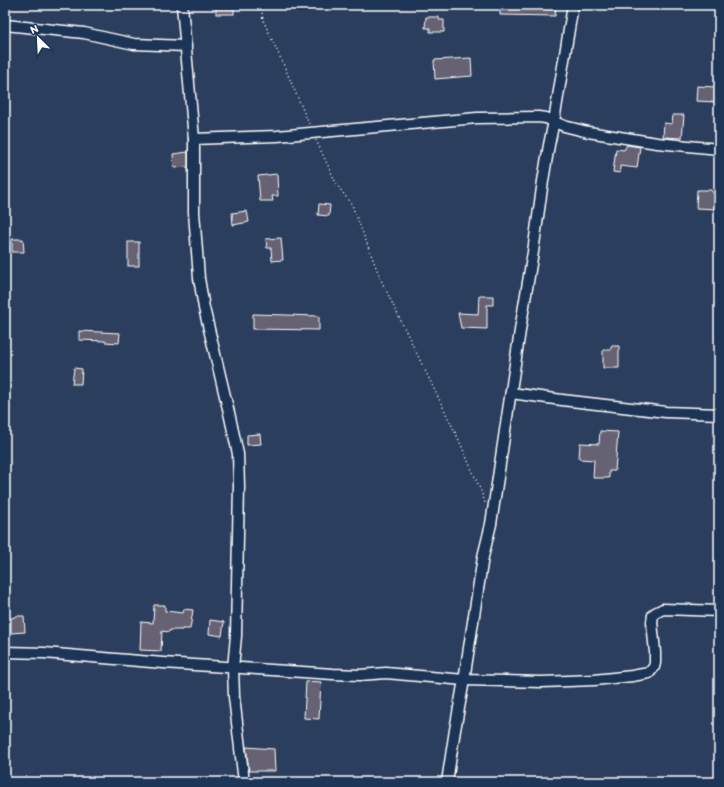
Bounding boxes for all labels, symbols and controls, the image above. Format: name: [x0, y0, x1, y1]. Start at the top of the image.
north arrow: [18, 18, 58, 58]
text: N: [28, 22, 40, 37]

